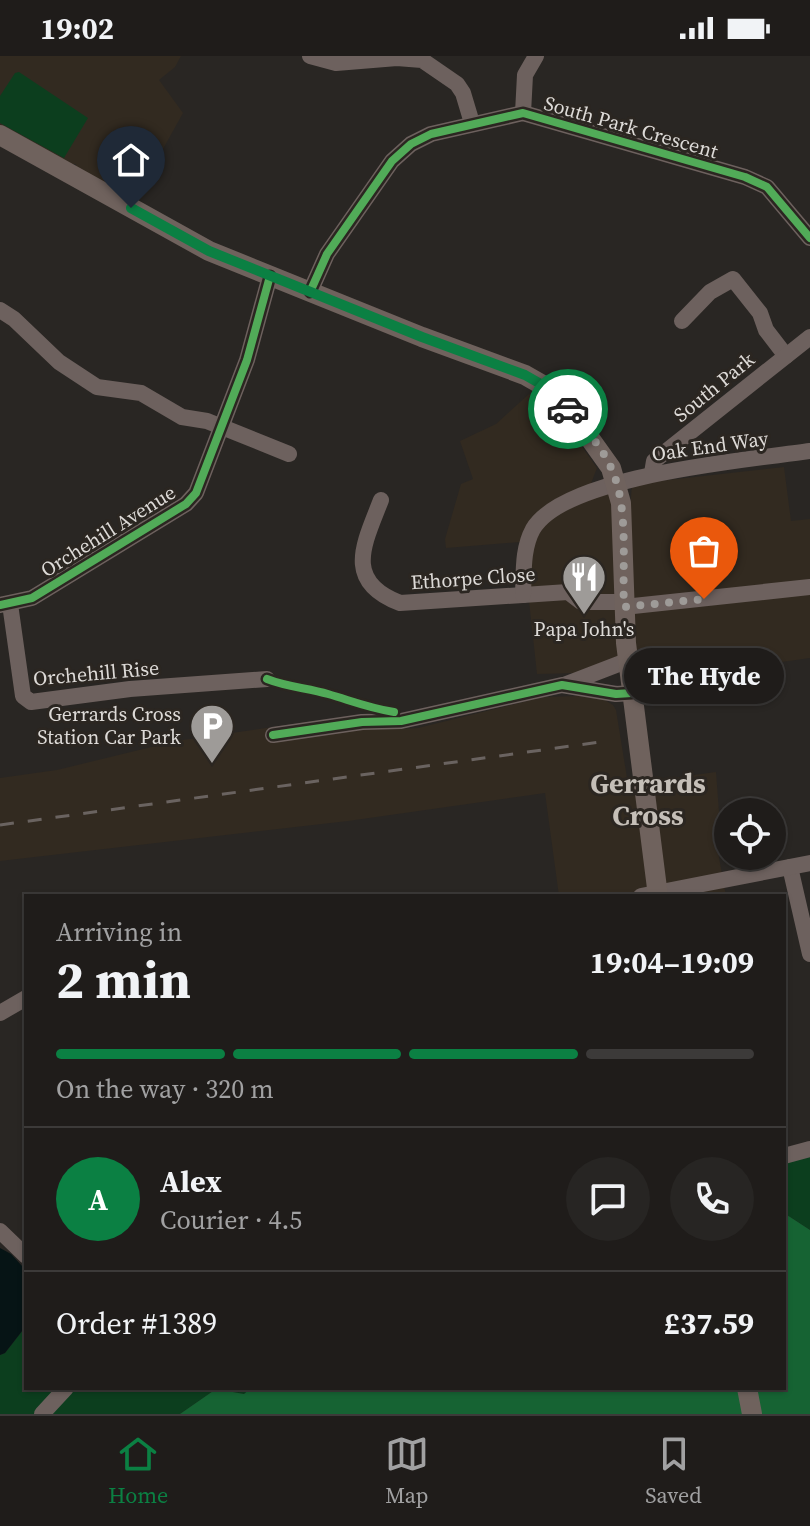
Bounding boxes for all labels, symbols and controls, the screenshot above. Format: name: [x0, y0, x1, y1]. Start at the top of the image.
text: 19:02: [40, 8, 114, 49]
street label: South Park Crescent: [541, 89, 722, 165]
pin: [97, 126, 165, 208]
icon: home: [109, 138, 153, 182]
street label: South Park: [668, 346, 761, 428]
courier: [528, 369, 608, 449]
icon: car: [546, 387, 590, 431]
street label: Oak End Way: [650, 424, 771, 468]
street label: Orchehill Avenue: [35, 478, 181, 584]
pin: [670, 517, 738, 599]
icon: bag: [682, 529, 726, 573]
restaurant icon: Papa John's: [560, 553, 608, 616]
street label: Ethorpe Close: [410, 560, 536, 596]
place label: Papa John's: [534, 615, 634, 643]
callout: The Hyde: [624, 647, 784, 703]
street label: Orchehill Rise: [32, 654, 160, 692]
text: The Hyde: [648, 658, 760, 694]
place label: Gerrards Cross Station Car Park: [37, 700, 181, 751]
parking icon: Gerrards Cross Station Car Park: [188, 702, 236, 765]
district label: Gerrards Cross: [590, 764, 706, 834]
map controls: [714, 798, 786, 870]
button: locate: [714, 798, 786, 870]
text: Arriving in: [56, 914, 182, 950]
text: 19:04–19:09: [590, 942, 754, 983]
text: 2 min: [56, 944, 191, 1015]
text: On the way · 320 m: [56, 1071, 274, 1107]
button: chat: [566, 1157, 650, 1241]
button: phone: [670, 1157, 754, 1241]
text: Alex: [160, 1161, 222, 1202]
text: A: [88, 1179, 108, 1220]
text: Courier · 4.5: [160, 1202, 302, 1238]
text: Order #1389: [56, 1303, 217, 1344]
text: £37.59: [664, 1303, 754, 1344]
tab: Home: [108, 1432, 168, 1510]
tab: Map: [385, 1432, 429, 1510]
tab: Saved: [645, 1432, 702, 1510]

